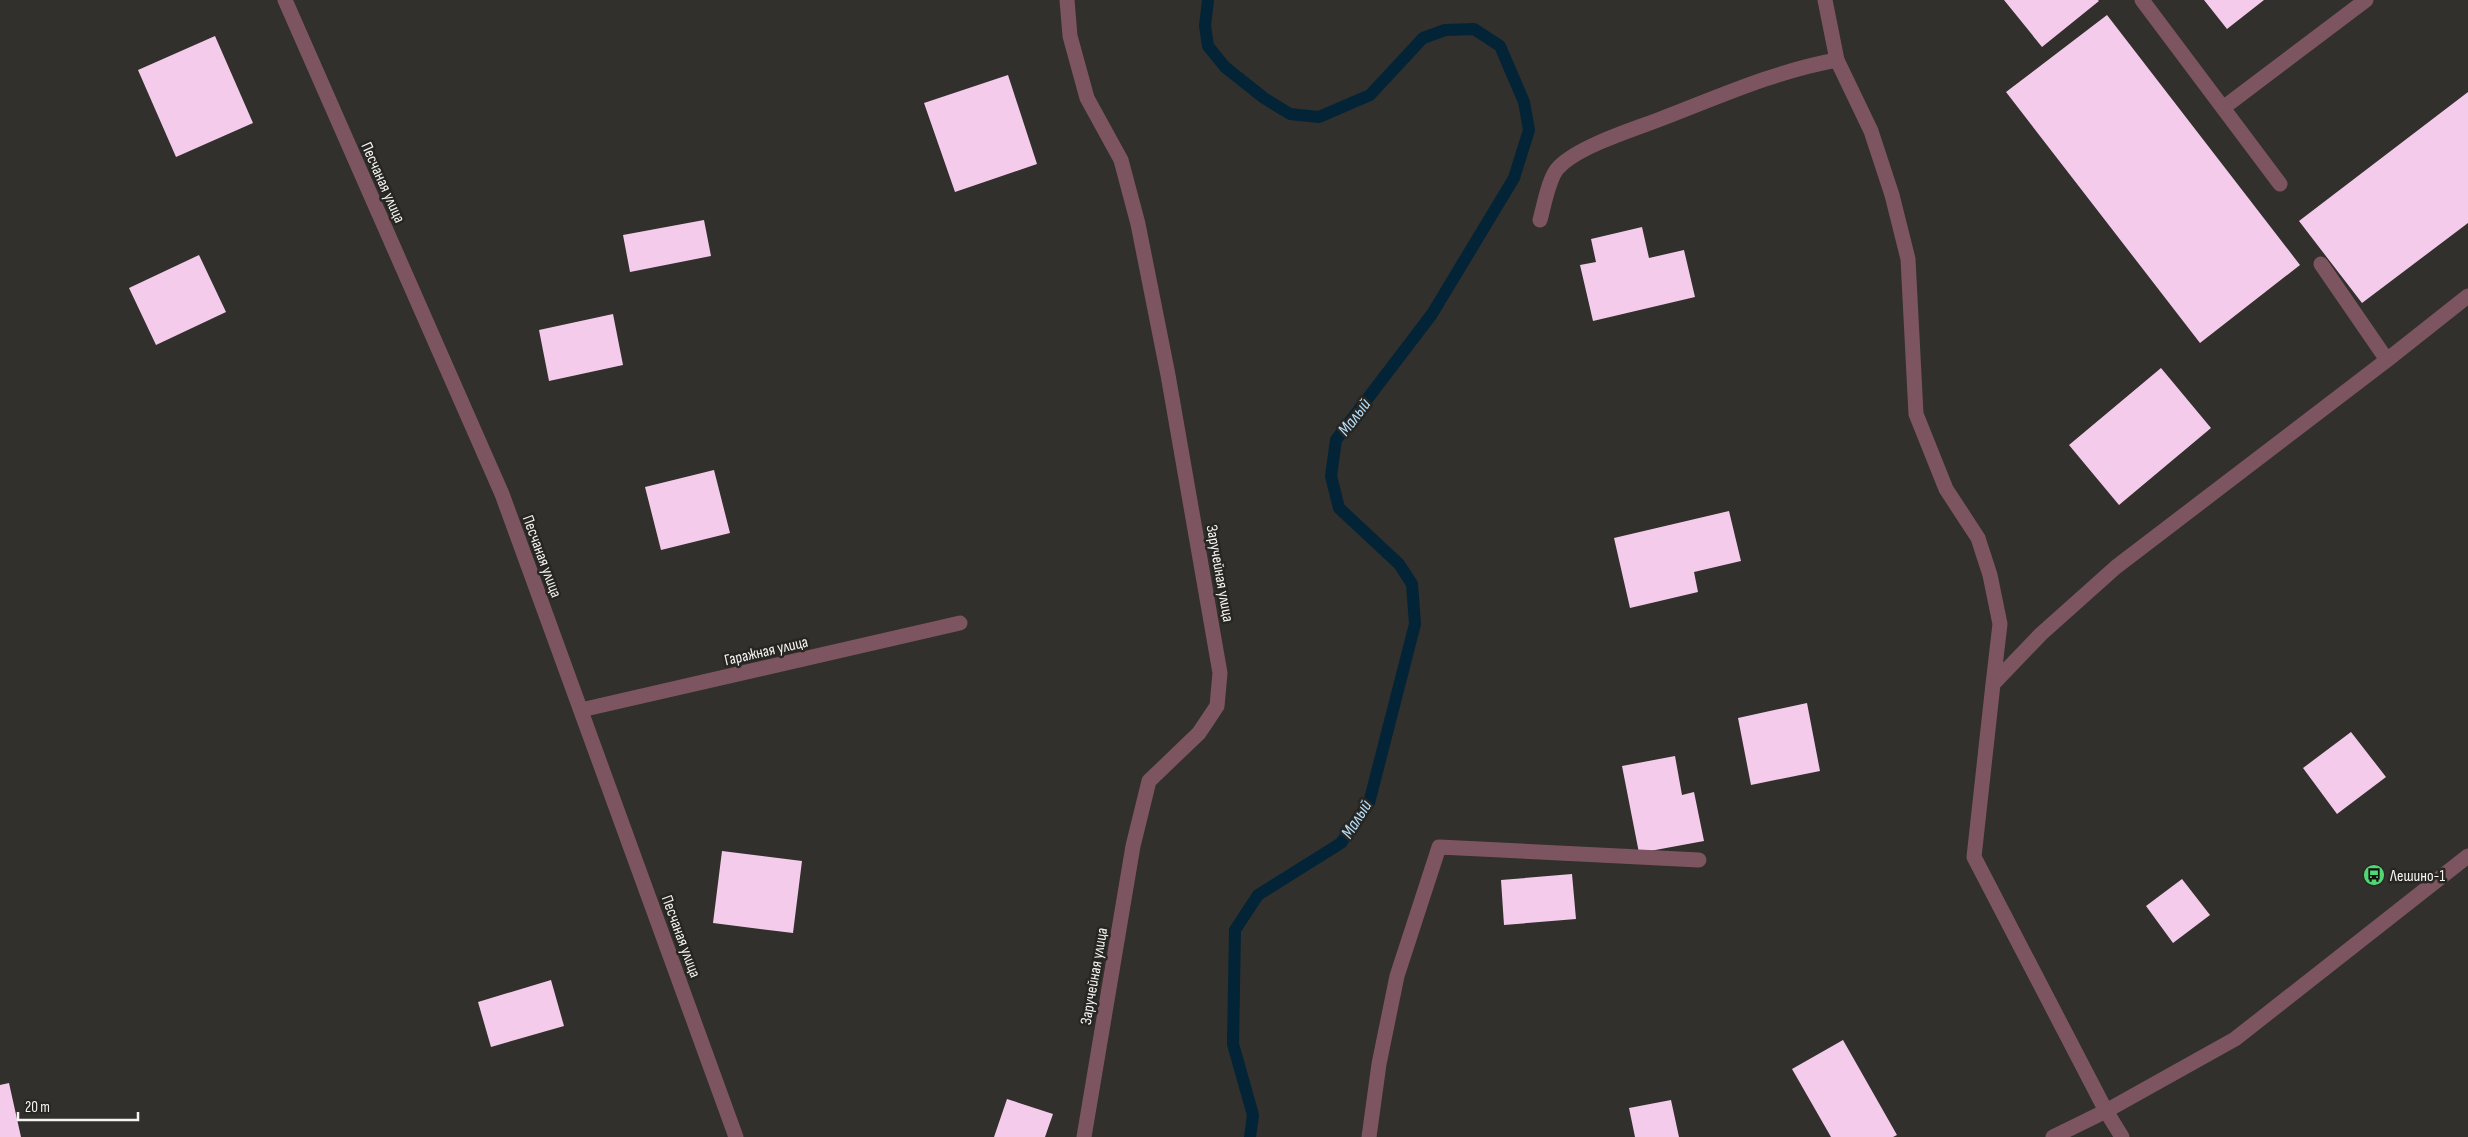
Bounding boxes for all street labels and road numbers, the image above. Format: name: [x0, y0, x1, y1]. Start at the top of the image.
street label: Песчаная улица: [356, 139, 409, 226]
street label: Песчаная улица: [518, 513, 565, 600]
street label: Заручейная улица: [1202, 523, 1237, 623]
street label: Гаражная улица: [723, 633, 810, 670]
street label: Песчаная улица: [657, 893, 704, 980]
street label: Заручейная улица: [1077, 926, 1112, 1026]

